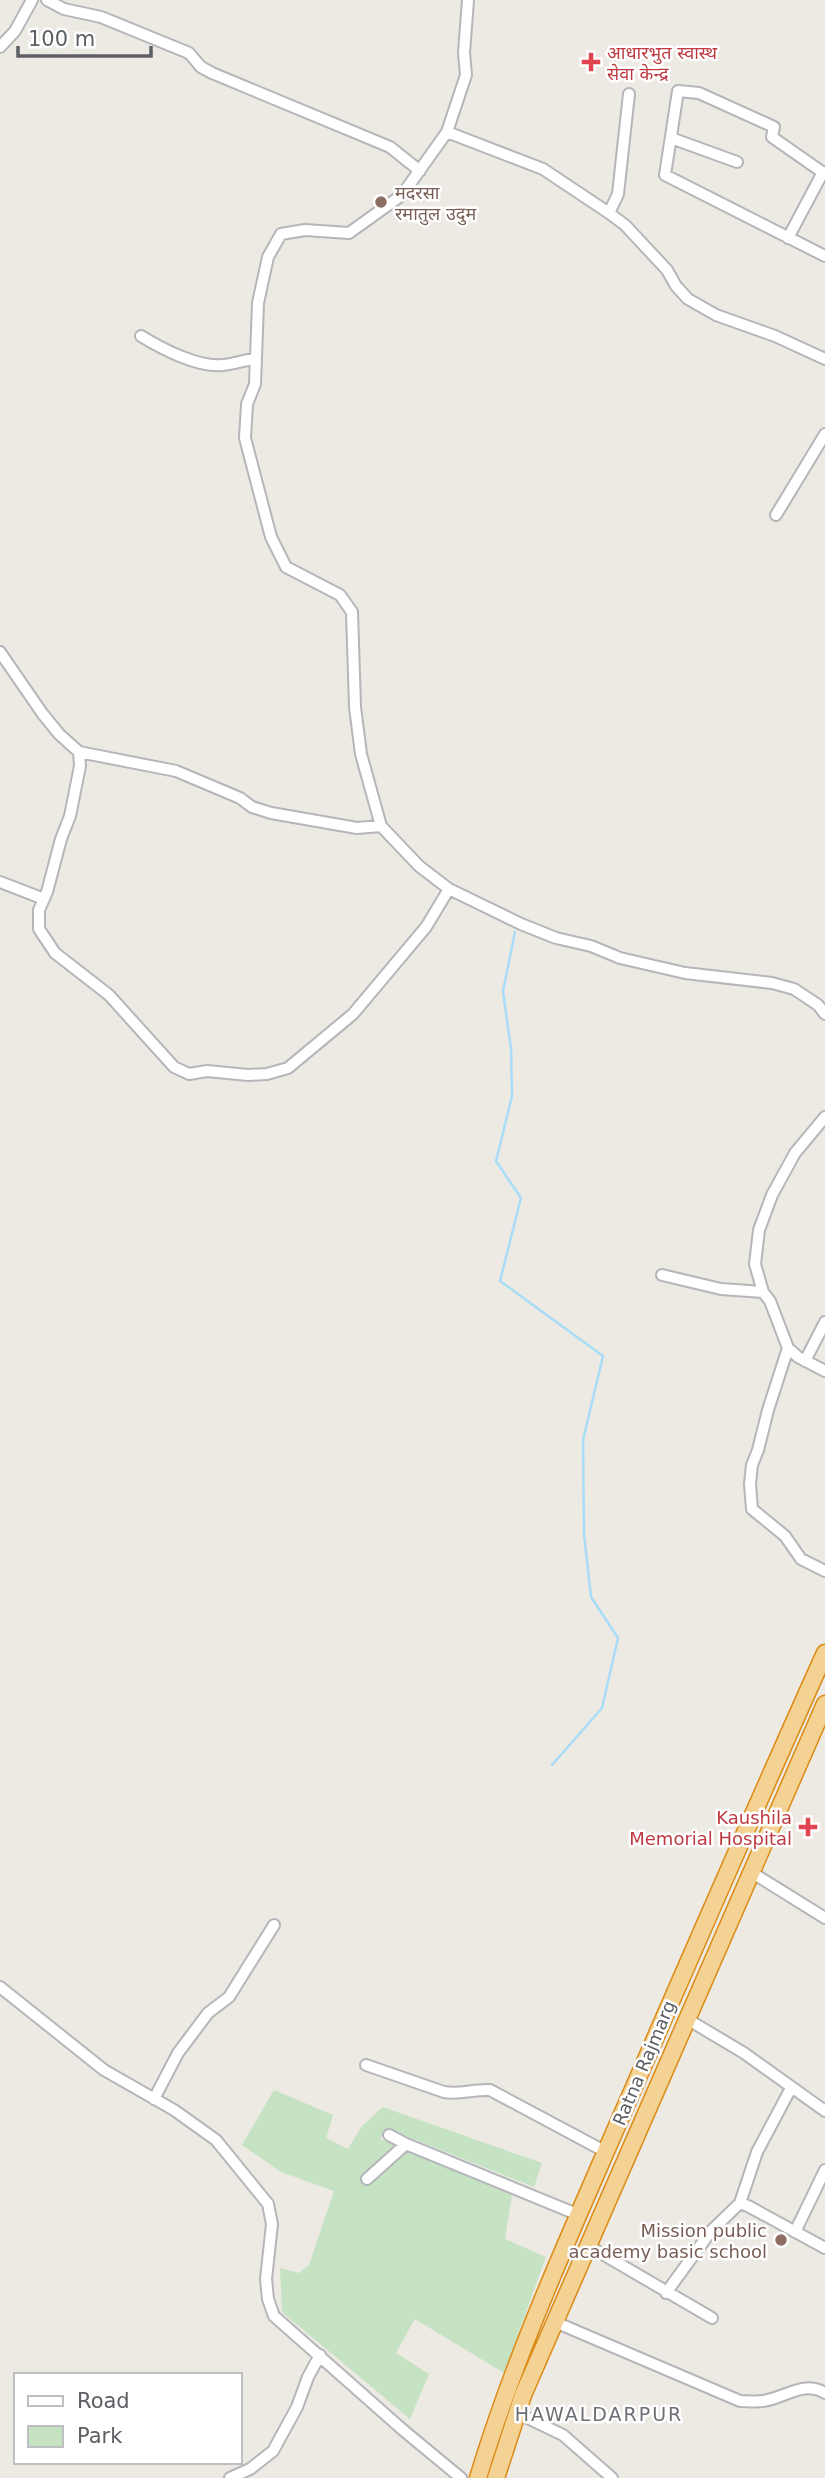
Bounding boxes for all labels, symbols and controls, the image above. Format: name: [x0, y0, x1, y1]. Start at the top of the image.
scale bar: [18, 14, 150, 58]
text: 100 m: [28, 27, 95, 51]
place label: आधारभुत स्वास्थ सेवा केन्द्र: [607, 42, 717, 84]
marker: आधारभुत स्वास्थ सेवा केन्द्र: [581, 52, 601, 72]
place label: मदरसा रमातुल उदुम: [395, 182, 477, 226]
marker: मदरसा रमातुल उदुम: [373, 194, 389, 210]
place label: Kaushila Memorial Hospital: [629, 1807, 792, 1849]
marker: Kaushila Memorial Hospital: [798, 1817, 818, 1837]
street label: Ratna Rajmarg: [608, 1997, 680, 2129]
place label: Mission public academy basic school: [568, 2220, 767, 2262]
marker: Mission public academy basic school: [773, 2232, 789, 2248]
legend: [14, 2373, 242, 2464]
text: Road: [77, 2389, 130, 2413]
district label: HAWALDARPUR: [515, 2403, 683, 2425]
text: Park: [77, 2424, 123, 2448]

